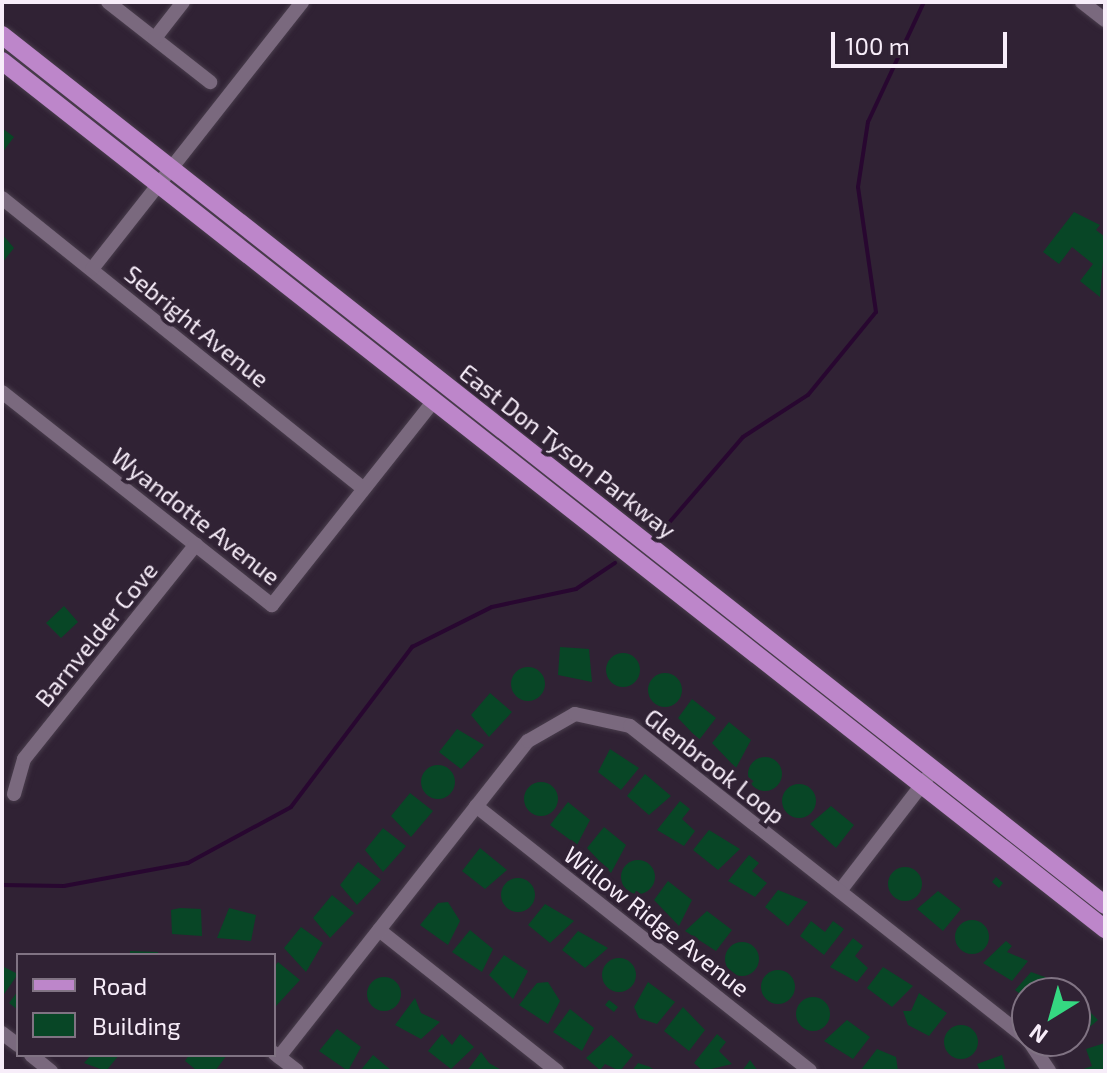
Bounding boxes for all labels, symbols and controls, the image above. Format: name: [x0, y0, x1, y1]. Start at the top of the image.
scale bar: [835, 16, 1011, 66]
text: 100 m: [845, 31, 910, 60]
street label: Sebright Avenue: [119, 259, 275, 393]
street label: East Don Tyson Parkway: [454, 358, 682, 544]
street label: Wyandotte Avenue: [106, 441, 286, 591]
street label: Barnvelder Cove: [29, 556, 163, 712]
street label: Glenbrook Loop: [639, 702, 791, 830]
street label: Willow Ridge Avenue: [558, 839, 756, 1003]
legend: [16, 953, 276, 1057]
text: Road: [92, 971, 147, 1000]
north arrow: [1011, 977, 1091, 1057]
text: Building: [92, 1011, 181, 1040]
text: N: [1024, 1019, 1052, 1050]

